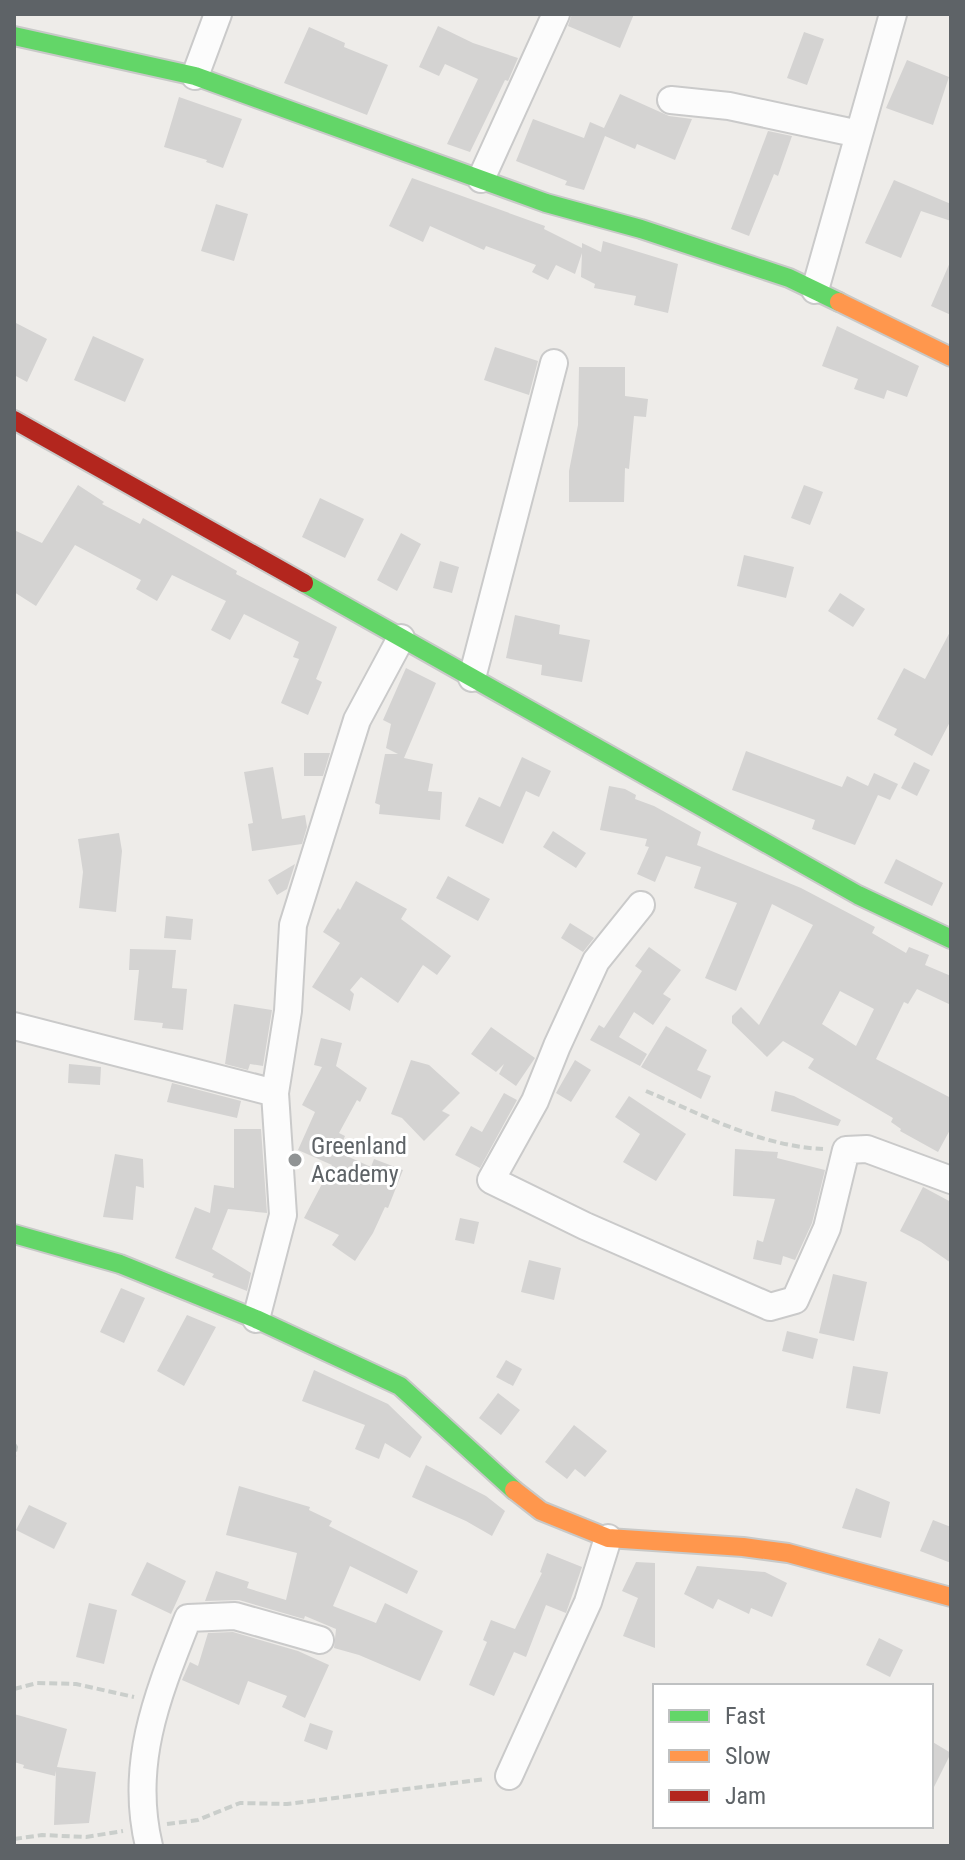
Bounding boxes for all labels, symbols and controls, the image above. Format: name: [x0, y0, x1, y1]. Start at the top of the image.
place label: Greenland Academy: [311, 1132, 407, 1188]
marker: Greenland Academy: [286, 1151, 304, 1169]
legend: [653, 1684, 933, 1828]
text: Fast: [725, 1702, 766, 1730]
text: Slow: [725, 1742, 771, 1770]
text: Jam: [725, 1782, 766, 1810]

